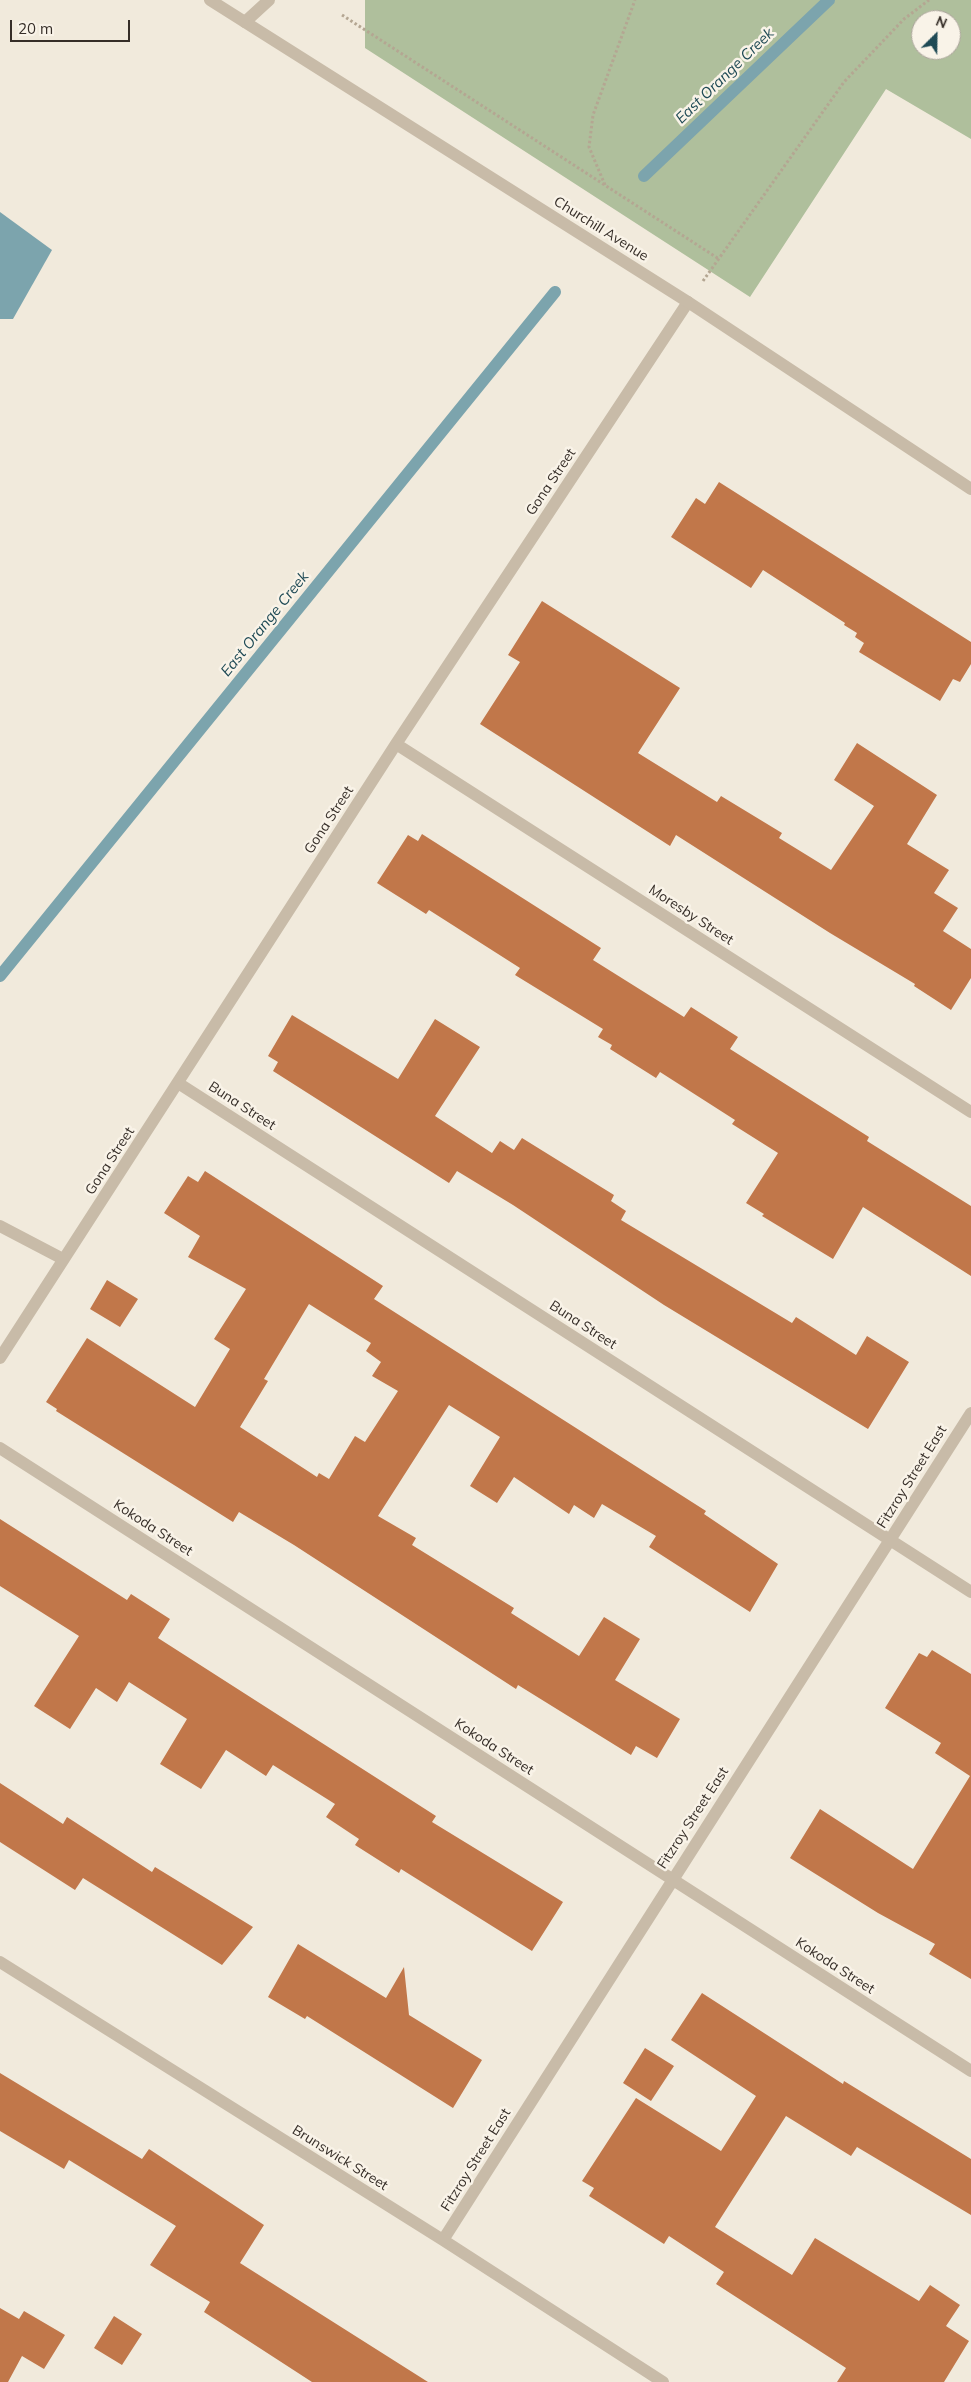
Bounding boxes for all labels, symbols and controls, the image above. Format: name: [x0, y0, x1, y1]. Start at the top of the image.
scale bar: [12, 10, 132, 42]
north arrow: [911, 10, 961, 60]
text: N: [933, 12, 950, 32]
text: 20 m: [18, 19, 53, 38]
water label: East Orange Creek: [672, 24, 778, 128]
street label: Churchill Avenue: [551, 193, 651, 265]
street label: Gona Street: [522, 445, 580, 519]
water label: East Orange Creek: [217, 568, 313, 680]
street label: Gona Street: [301, 783, 357, 857]
street label: Moresby Street: [645, 881, 737, 949]
street label: Buna Street: [205, 1078, 279, 1134]
street label: Gona Street: [82, 1124, 138, 1198]
street label: Buna Street: [546, 1297, 620, 1353]
street label: Fitzroy Street East: [874, 1423, 950, 1531]
street label: Kokoda Street: [110, 1496, 196, 1560]
street label: Kokoda Street: [451, 1715, 537, 1779]
street label: Fitzroy Street East: [654, 1764, 732, 1872]
street label: Kokoda Street: [792, 1934, 878, 1998]
street label: Fitzroy Street East: [438, 2106, 514, 2214]
street label: Brunswick Street: [289, 2122, 391, 2194]

